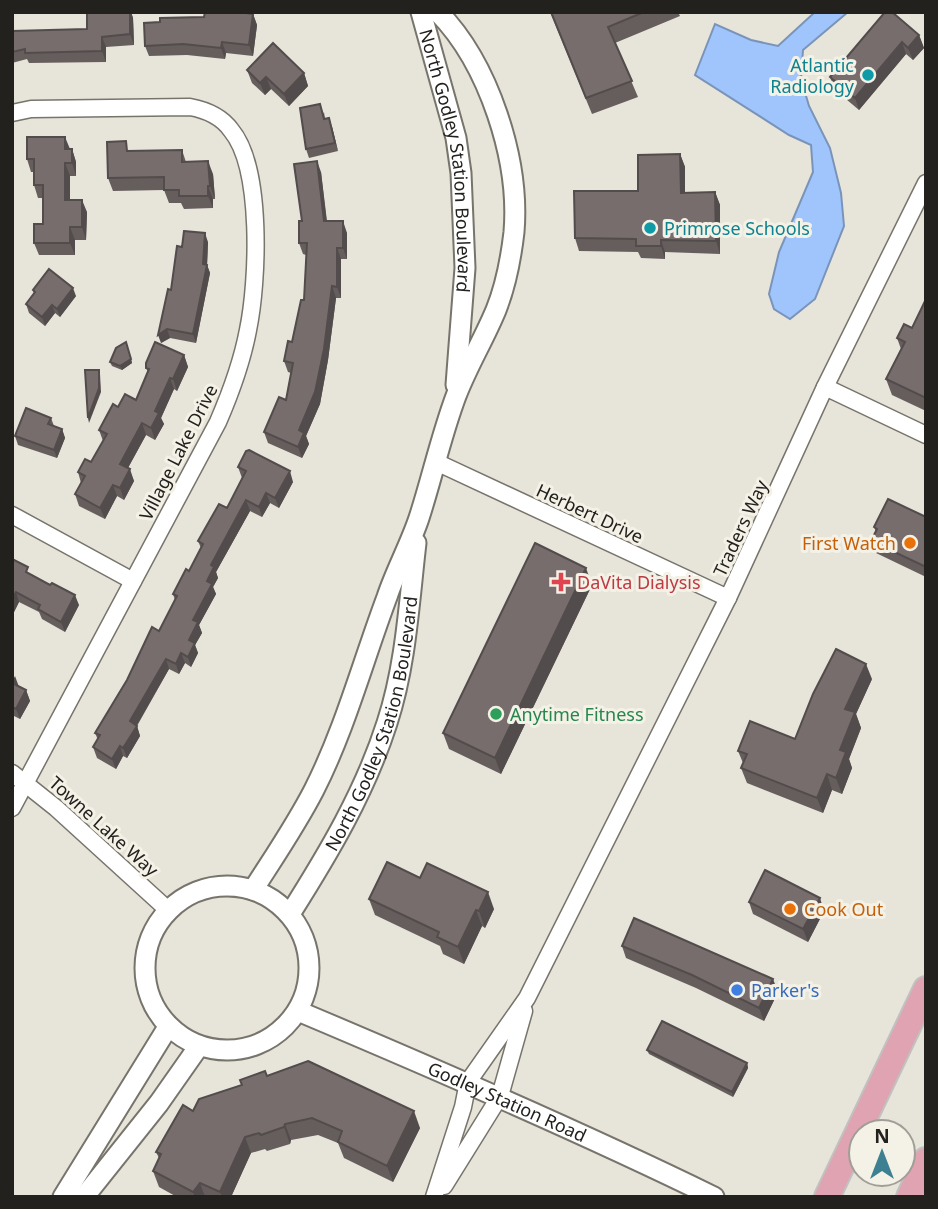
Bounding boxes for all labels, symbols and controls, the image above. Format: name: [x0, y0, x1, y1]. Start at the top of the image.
street label: North Godley Station Boulevard: [414, 26, 477, 293]
place label: Atlantic Radiology: [770, 53, 855, 98]
marker: Atlantic Radiology: [860, 67, 876, 83]
place label: Primrose Schools: [664, 216, 810, 240]
marker: Primrose Schools: [642, 220, 658, 236]
street label: Village Lake Drive: [133, 380, 223, 524]
street label: Traders Way: [707, 475, 773, 580]
street label: Herbert Drive: [533, 478, 647, 548]
place label: First Watch: [802, 531, 896, 555]
marker: First Watch: [902, 535, 918, 551]
place label: DaVita Dialysis: [577, 570, 701, 594]
marker: DaVita Dialysis: [551, 572, 571, 592]
street label: North Godley Station Boulevard: [319, 595, 422, 855]
place label: Anytime Fitness: [510, 702, 644, 726]
marker: Anytime Fitness: [488, 706, 504, 722]
street label: Towne Lake Way: [44, 771, 164, 882]
place label: Cook Out: [804, 897, 884, 921]
marker: Cook Out: [782, 901, 798, 917]
place label: Parker's: [751, 978, 819, 1002]
marker: Parker's: [729, 982, 745, 998]
street label: Godley Station Road: [424, 1056, 590, 1147]
north arrow: [847, 1118, 917, 1188]
text: N: [874, 1123, 890, 1149]

